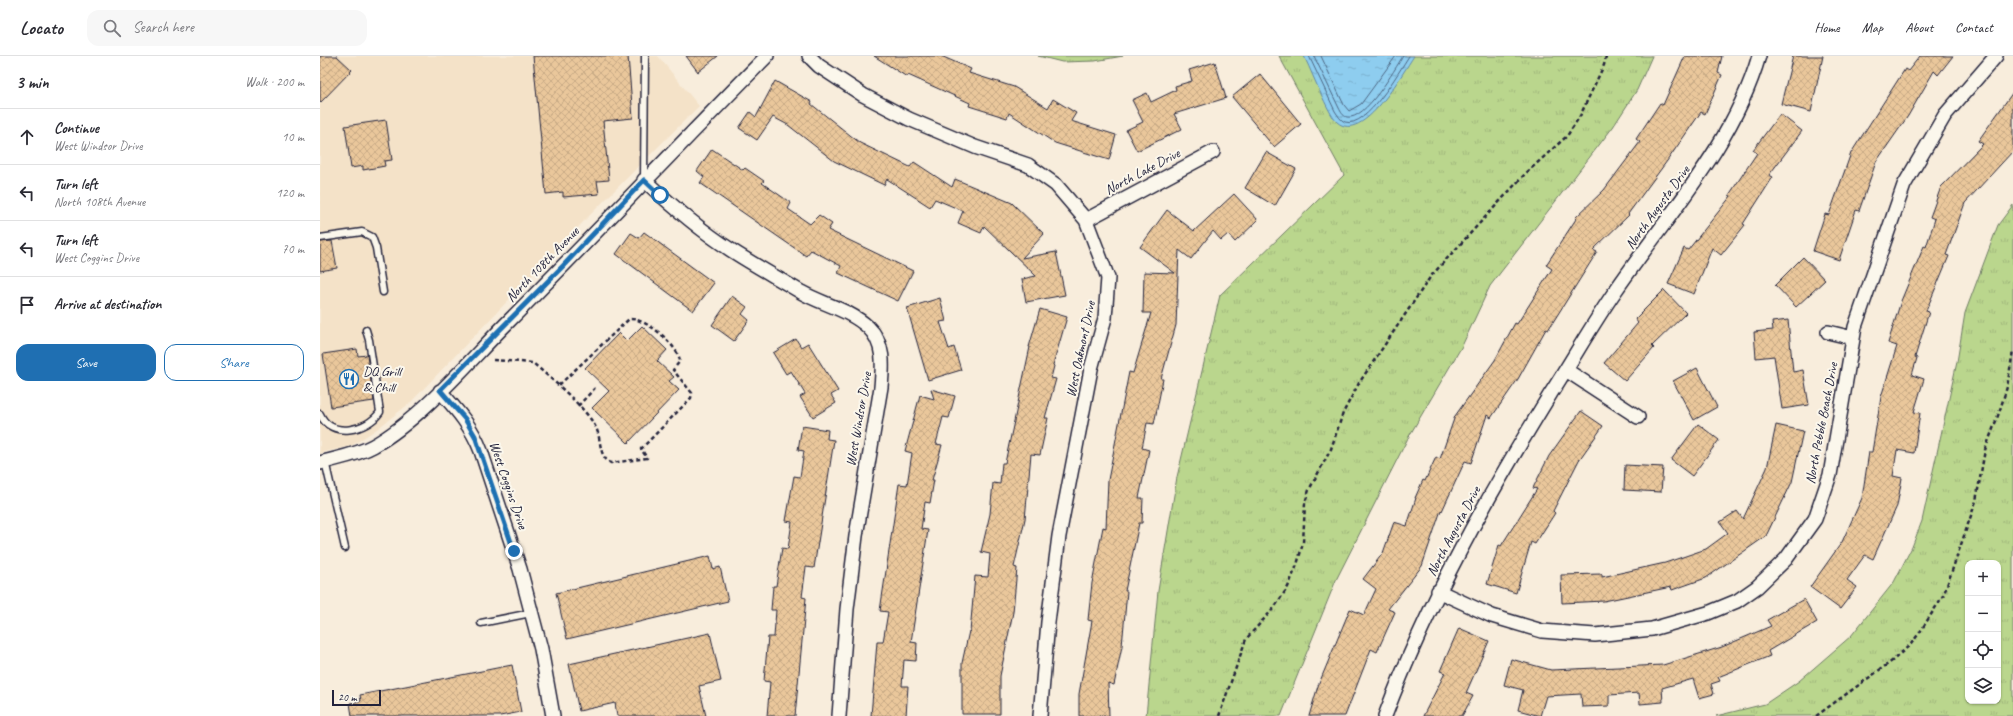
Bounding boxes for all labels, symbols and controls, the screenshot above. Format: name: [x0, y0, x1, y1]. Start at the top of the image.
search box: [87, 10, 367, 46]
text: Locato: [20, 16, 63, 40]
icon: search: [101, 17, 123, 39]
text: Search here: [133, 18, 194, 37]
text: Home: [1814, 19, 1840, 36]
text: Map: [1862, 19, 1883, 36]
text: About: [1905, 19, 1933, 36]
text: Contact: [1955, 19, 1993, 36]
text: 3 min: [16, 72, 49, 93]
text: Walk · 200 m: [245, 74, 304, 90]
text: Continue: [54, 119, 99, 138]
icon: ahead: [16, 126, 38, 148]
text: 10 m: [282, 129, 304, 145]
text: West Windsor Drive: [54, 138, 143, 154]
street label: North Lake Drive: [1102, 144, 1184, 198]
street label: North Augusta Drive: [1621, 161, 1694, 252]
text: Turn left: [54, 175, 97, 194]
icon: left: [16, 182, 38, 204]
text: 120 m: [276, 185, 304, 201]
route start: [651, 186, 669, 204]
text: North 108th Avenue: [54, 194, 145, 210]
street label: North 108th Avenue: [502, 222, 584, 306]
text: Turn left: [54, 231, 97, 250]
icon: left: [16, 238, 38, 260]
text: 70 m: [282, 241, 304, 257]
text: West Coggins Drive: [54, 250, 139, 266]
icon: arrive: [16, 294, 38, 316]
text: Arrive at destination: [54, 295, 161, 314]
street label: West Oakmont Drive: [1062, 298, 1099, 399]
button: Save: [16, 344, 156, 381]
button: Share: [164, 344, 304, 381]
street label: North Pebble Beach Drive: [1801, 360, 1842, 485]
place label: DQ Grill & Chill: [363, 363, 403, 396]
restaurant icon: DQ Grill & Chill: [338, 368, 360, 390]
street label: West Windsor Drive: [842, 369, 875, 468]
street label: West Coggins Drive: [486, 439, 532, 533]
street label: North Augusta Drive: [1423, 482, 1485, 579]
route end: [505, 542, 523, 560]
map controls: [1965, 560, 2001, 704]
button: +: [1965, 560, 2001, 596]
button: −: [1965, 596, 2001, 632]
button: locate: [1965, 632, 2001, 668]
button: layers: [1965, 668, 2001, 704]
scale bar: [332, 688, 381, 707]
text: 20 m: [338, 690, 357, 704]

